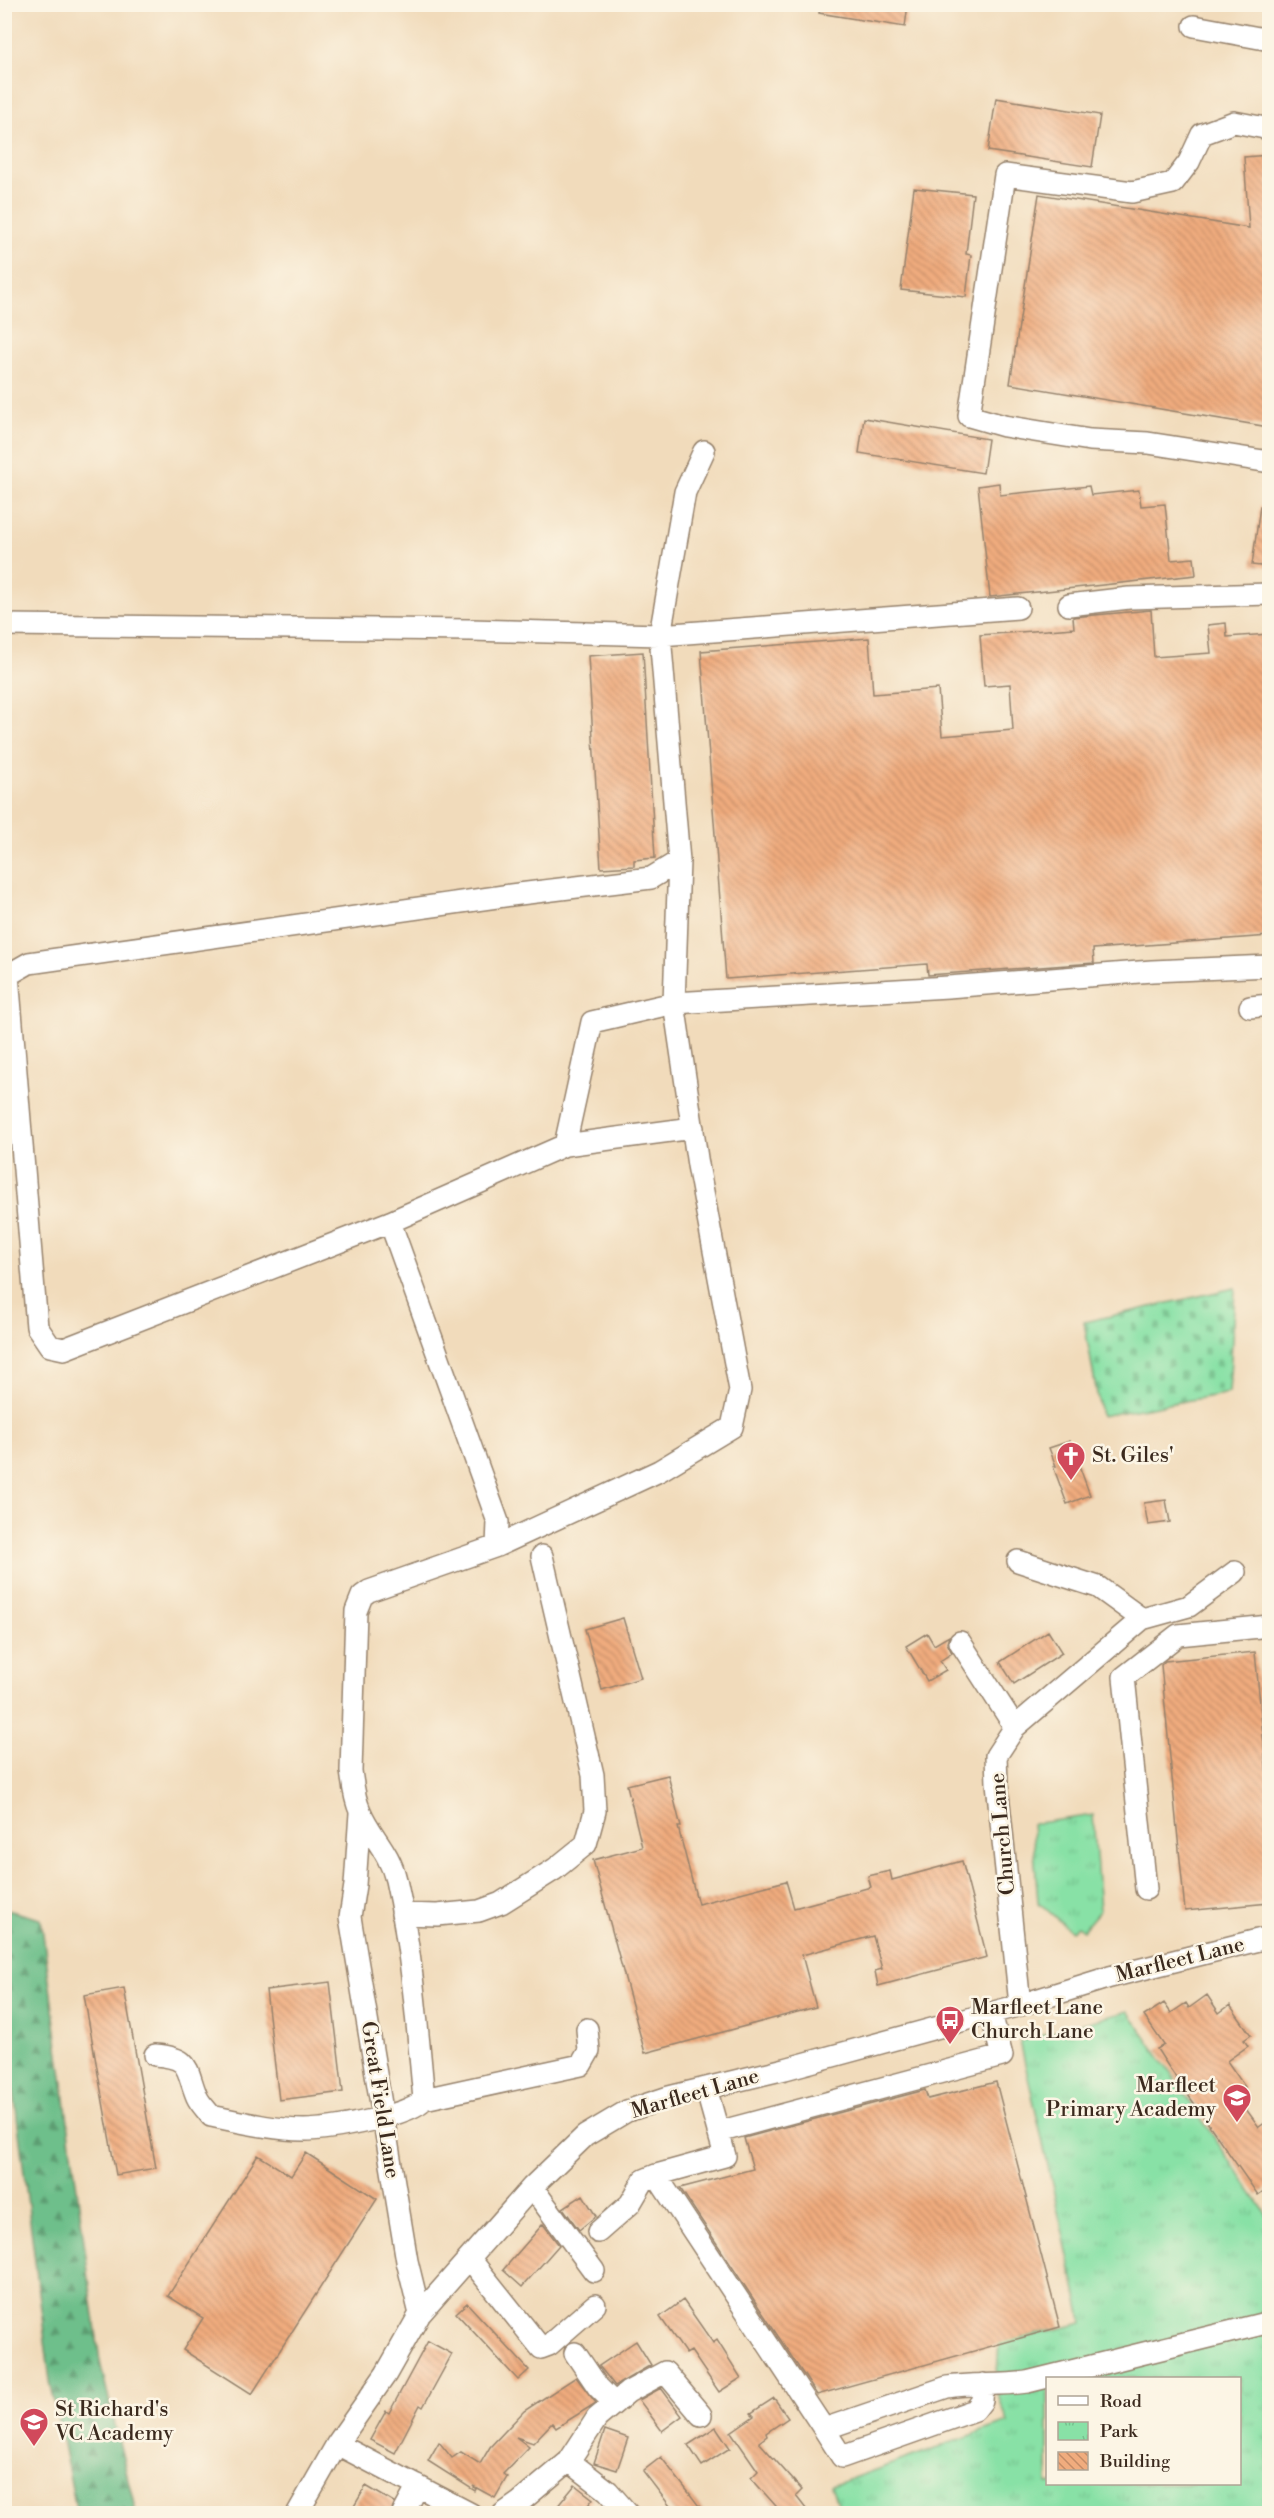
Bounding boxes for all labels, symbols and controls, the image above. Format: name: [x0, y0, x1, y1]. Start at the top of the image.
church icon: St. Giles': [1055, 1440, 1087, 1482]
place label: St. Giles': [1092, 1443, 1174, 1469]
street label: Church Lane: [985, 1772, 1021, 1896]
street label: Marfleet Lane: [1113, 1931, 1247, 1989]
place label: Marfleet Lane Church Lane: [971, 1995, 1103, 2045]
bus stop icon: Marfleet Lane Church Lane: [934, 2004, 966, 2046]
street label: Great Field Lane: [355, 2020, 405, 2180]
street label: Marfleet Lane: [628, 2063, 762, 2125]
place label: Marfleet Primary Academy: [1046, 2073, 1217, 2123]
school or university icon: Marfleet Primary Academy: [1221, 2082, 1253, 2124]
legend: [1046, 2377, 1241, 2485]
text: Road: [1100, 2390, 1143, 2413]
place label: St Richard's VC Academy: [54, 2397, 174, 2447]
school or university icon: St Richard's VC Academy: [18, 2406, 50, 2448]
text: Park: [1100, 2420, 1139, 2443]
text: Building: [1099, 2450, 1171, 2473]

